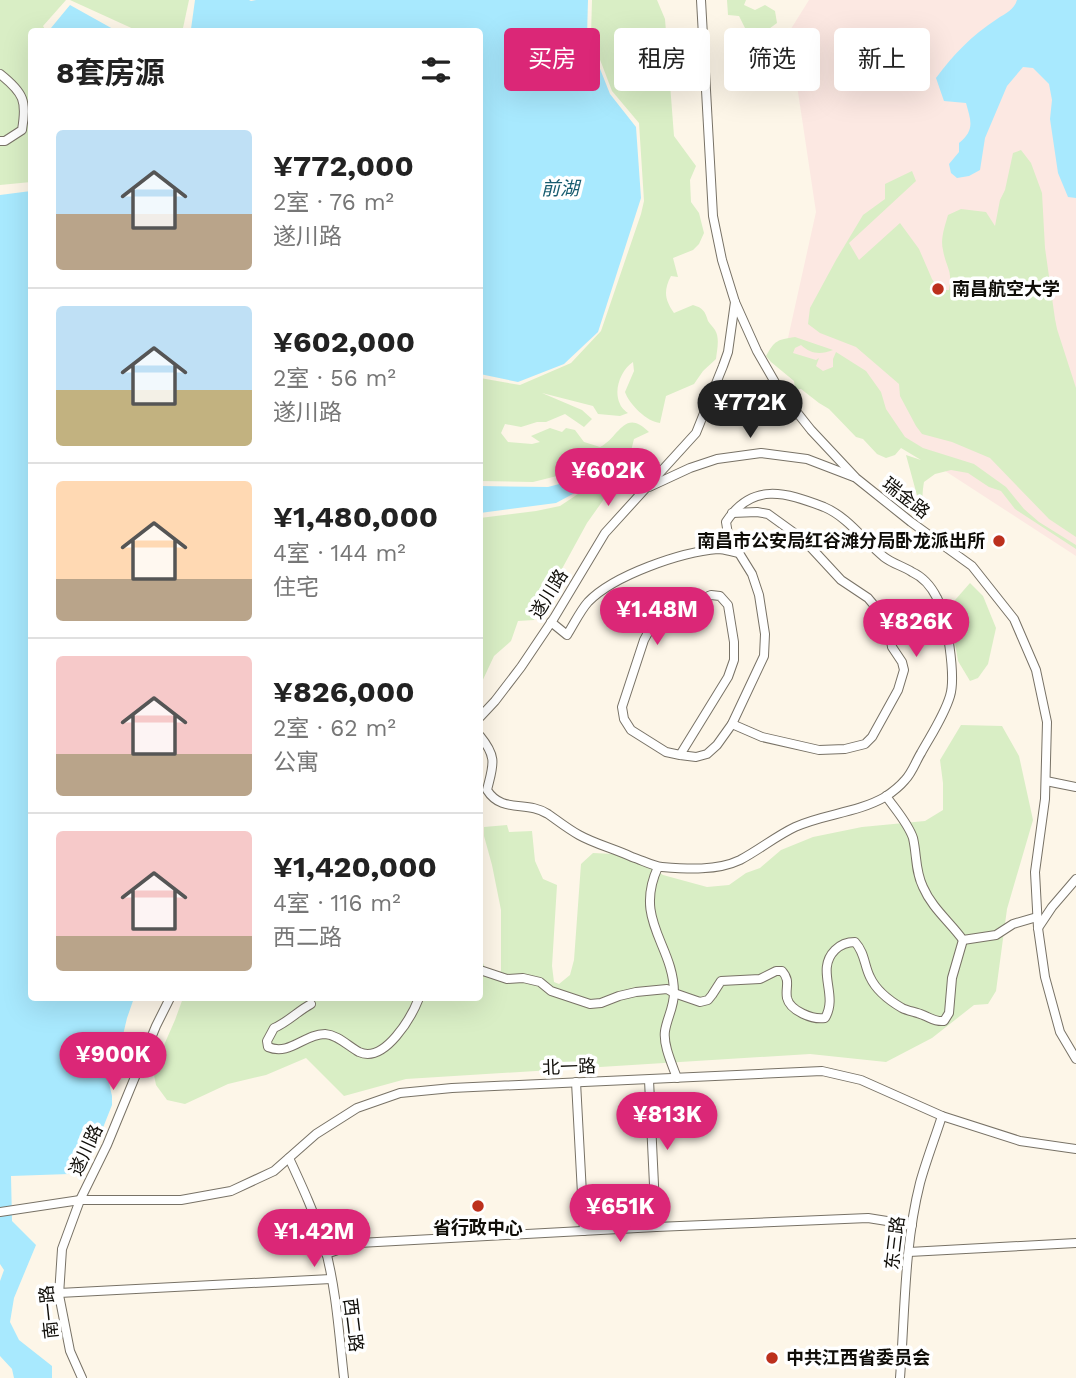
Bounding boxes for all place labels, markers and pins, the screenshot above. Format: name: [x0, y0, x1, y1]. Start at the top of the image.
place label: 南昌航空大学: [952, 278, 1060, 299]
marker: 南昌航空大学: [930, 281, 946, 297]
pin: ¥772K: [701, 380, 799, 440]
pin: ¥602K: [559, 448, 657, 508]
place label: 南昌市公安局红谷滩分局卧龙派出所: [697, 530, 985, 551]
marker: 南昌市公安局红谷滩分局卧龙派出所: [991, 533, 1007, 549]
pin: ¥1.48M: [600, 588, 714, 647]
pin: ¥826K: [867, 600, 965, 659]
pin: ¥900K: [64, 1032, 162, 1092]
pin: ¥813K: [618, 1092, 716, 1152]
pin: ¥651K: [571, 1184, 669, 1244]
marker: 省行政中心: [470, 1198, 486, 1214]
pin: ¥1.42M: [257, 1210, 371, 1269]
place label: 省行政中心: [433, 1217, 523, 1238]
place label: 中共江西省委员会: [786, 1347, 930, 1368]
marker: 中共江西省委员会: [764, 1350, 780, 1366]

